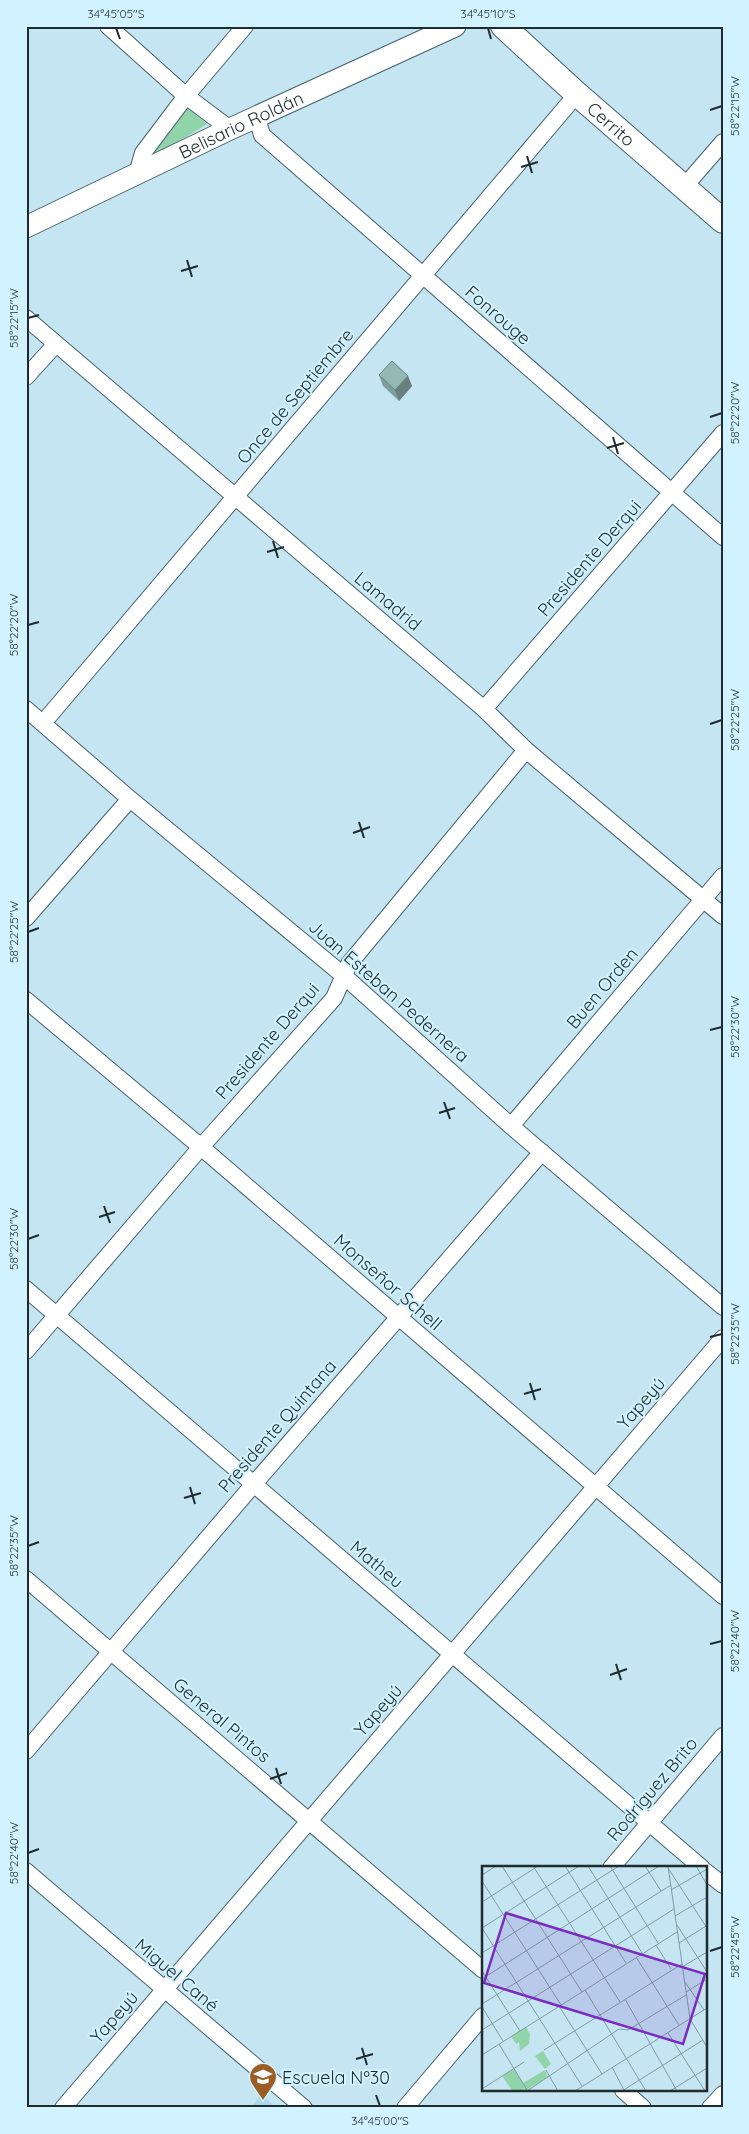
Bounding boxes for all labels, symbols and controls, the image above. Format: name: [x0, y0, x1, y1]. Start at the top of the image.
text: 34°45'05"S: [88, 6, 145, 21]
text: 34°45'10"S: [461, 6, 516, 21]
text: 58°22'15"W: [727, 76, 742, 136]
street label: Belisario Roldán: [175, 86, 307, 164]
street label: Cerrito: [582, 97, 640, 151]
street label: Fonrouge: [460, 280, 536, 350]
text: 58°22'15"W: [6, 288, 21, 348]
street label: Once de Septiembre: [232, 324, 358, 468]
text: 58°22'20"W: [727, 381, 742, 444]
street label: Presidente Derqui: [532, 495, 646, 621]
street label: Lamadrid: [350, 566, 426, 636]
text: 58°22'20"W: [6, 593, 21, 656]
text: 58°22'25"W: [727, 689, 742, 751]
text: 58°22'25"W: [6, 901, 21, 963]
street label: Juan Esteban Pedernera: [304, 915, 474, 1067]
street label: Buen Orden: [561, 943, 643, 1033]
street label: Presidente Derqui: [210, 978, 324, 1104]
text: 58°22'30"W: [727, 995, 742, 1058]
text: 58°22'30"W: [6, 1207, 21, 1270]
street label: Monseñor Schell: [329, 1229, 447, 1335]
text: 58°22'35"W: [727, 1303, 742, 1365]
street label: Presidente Quintana: [213, 1355, 341, 1497]
street label: Yapeyú: [612, 1372, 670, 1434]
text: 58°22'35"W: [6, 1515, 21, 1577]
street label: Matheu: [346, 1535, 408, 1593]
text: 58°22'40"W: [727, 1609, 742, 1672]
street label: General Pintos: [169, 1673, 275, 1767]
street label: Yapeyú: [349, 1679, 407, 1741]
street label: Rodríguez Brito: [602, 1732, 702, 1846]
text: 58°22'40"W: [6, 1821, 21, 1884]
inset map: [482, 1866, 706, 2092]
text: 58°22'45"W: [727, 1916, 742, 1978]
street label: Miguel Cané: [130, 1933, 224, 2017]
street label: Yapeyú: [85, 1986, 143, 2048]
school or university icon: Escuela Nº30: [248, 2062, 278, 2101]
place label: Escuela Nº30: [282, 2066, 390, 2089]
text: 34°45'00"S: [351, 2113, 409, 2128]

